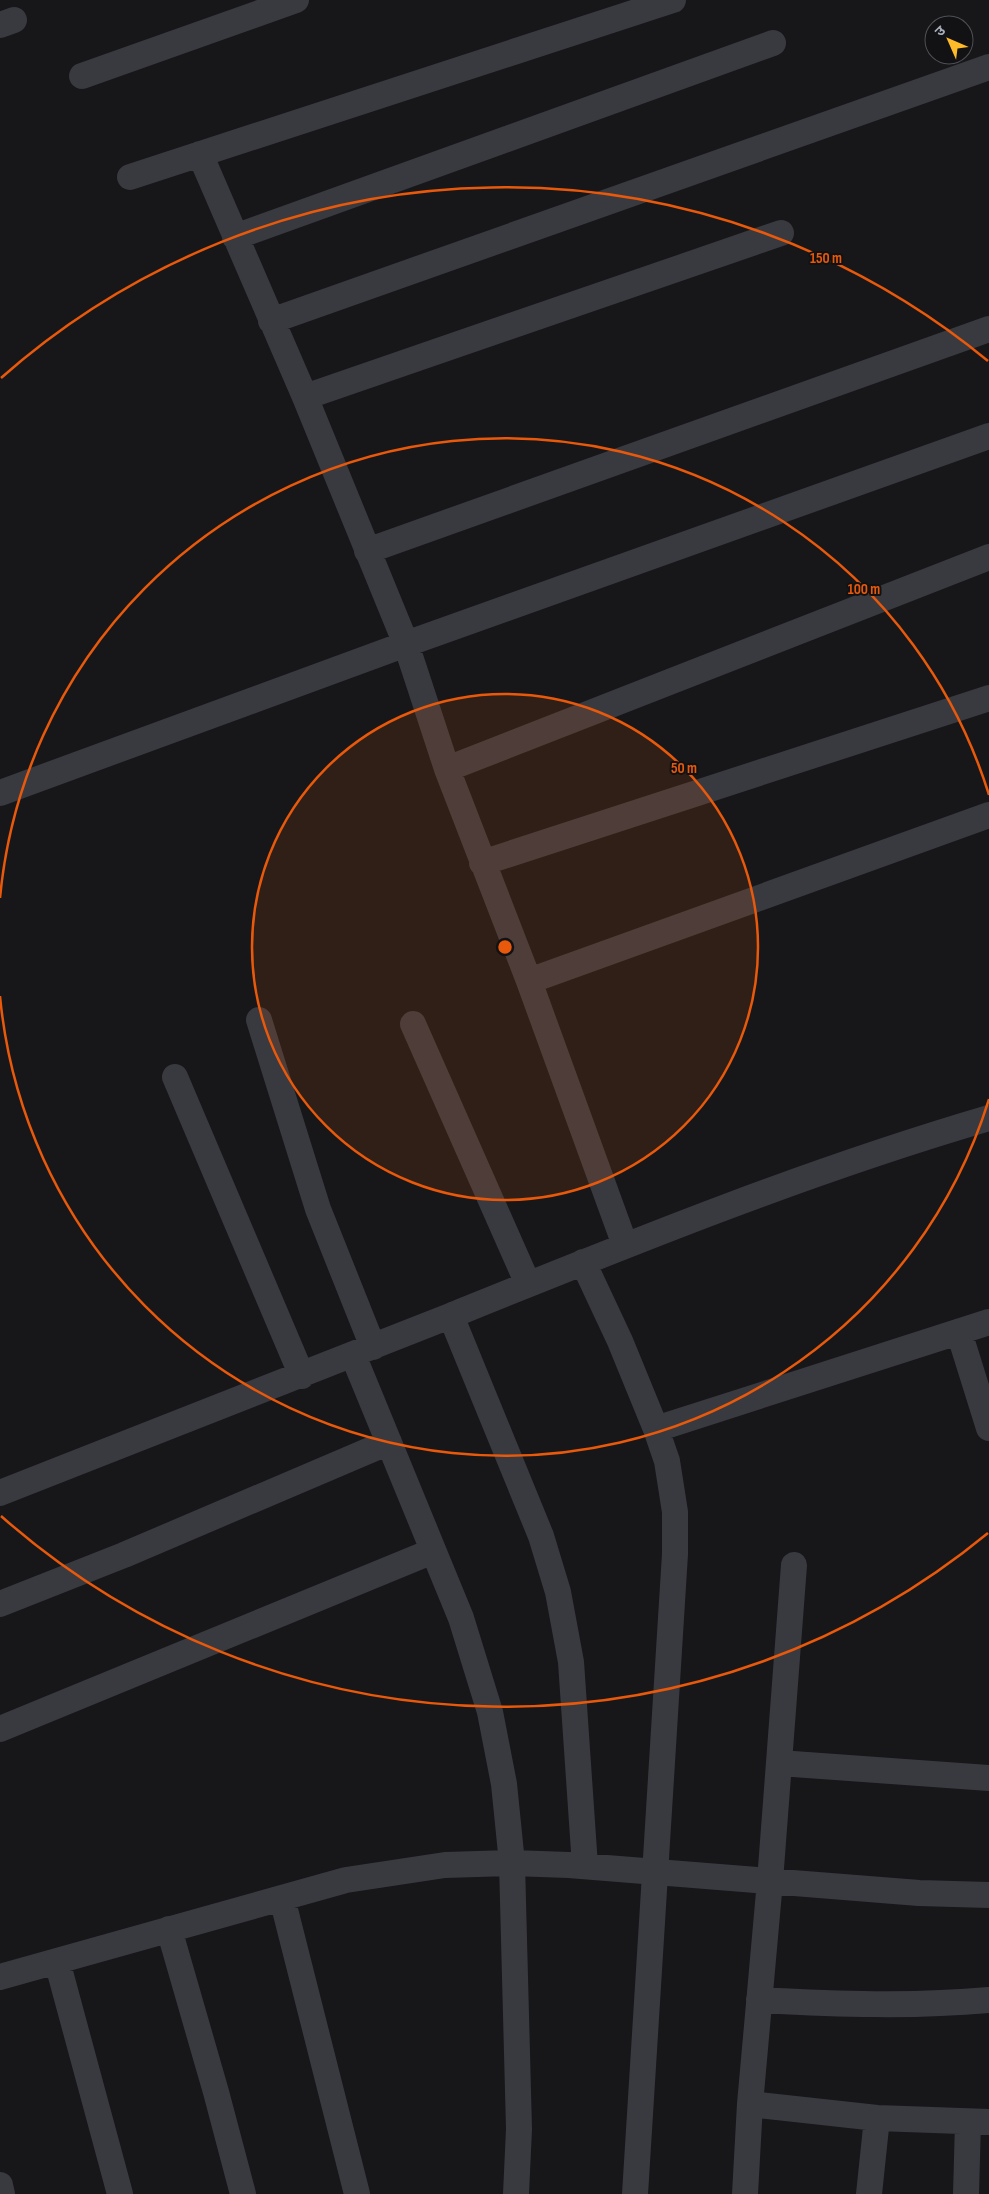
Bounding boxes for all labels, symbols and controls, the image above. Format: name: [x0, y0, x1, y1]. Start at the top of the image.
north arrow: [924, 15, 974, 65]
text: उ: [931, 22, 950, 40]
text: 150 m: [810, 249, 842, 268]
text: 100 m: [848, 580, 880, 599]
text: 50 m: [671, 759, 697, 778]
centre of rings: [496, 938, 514, 956]

